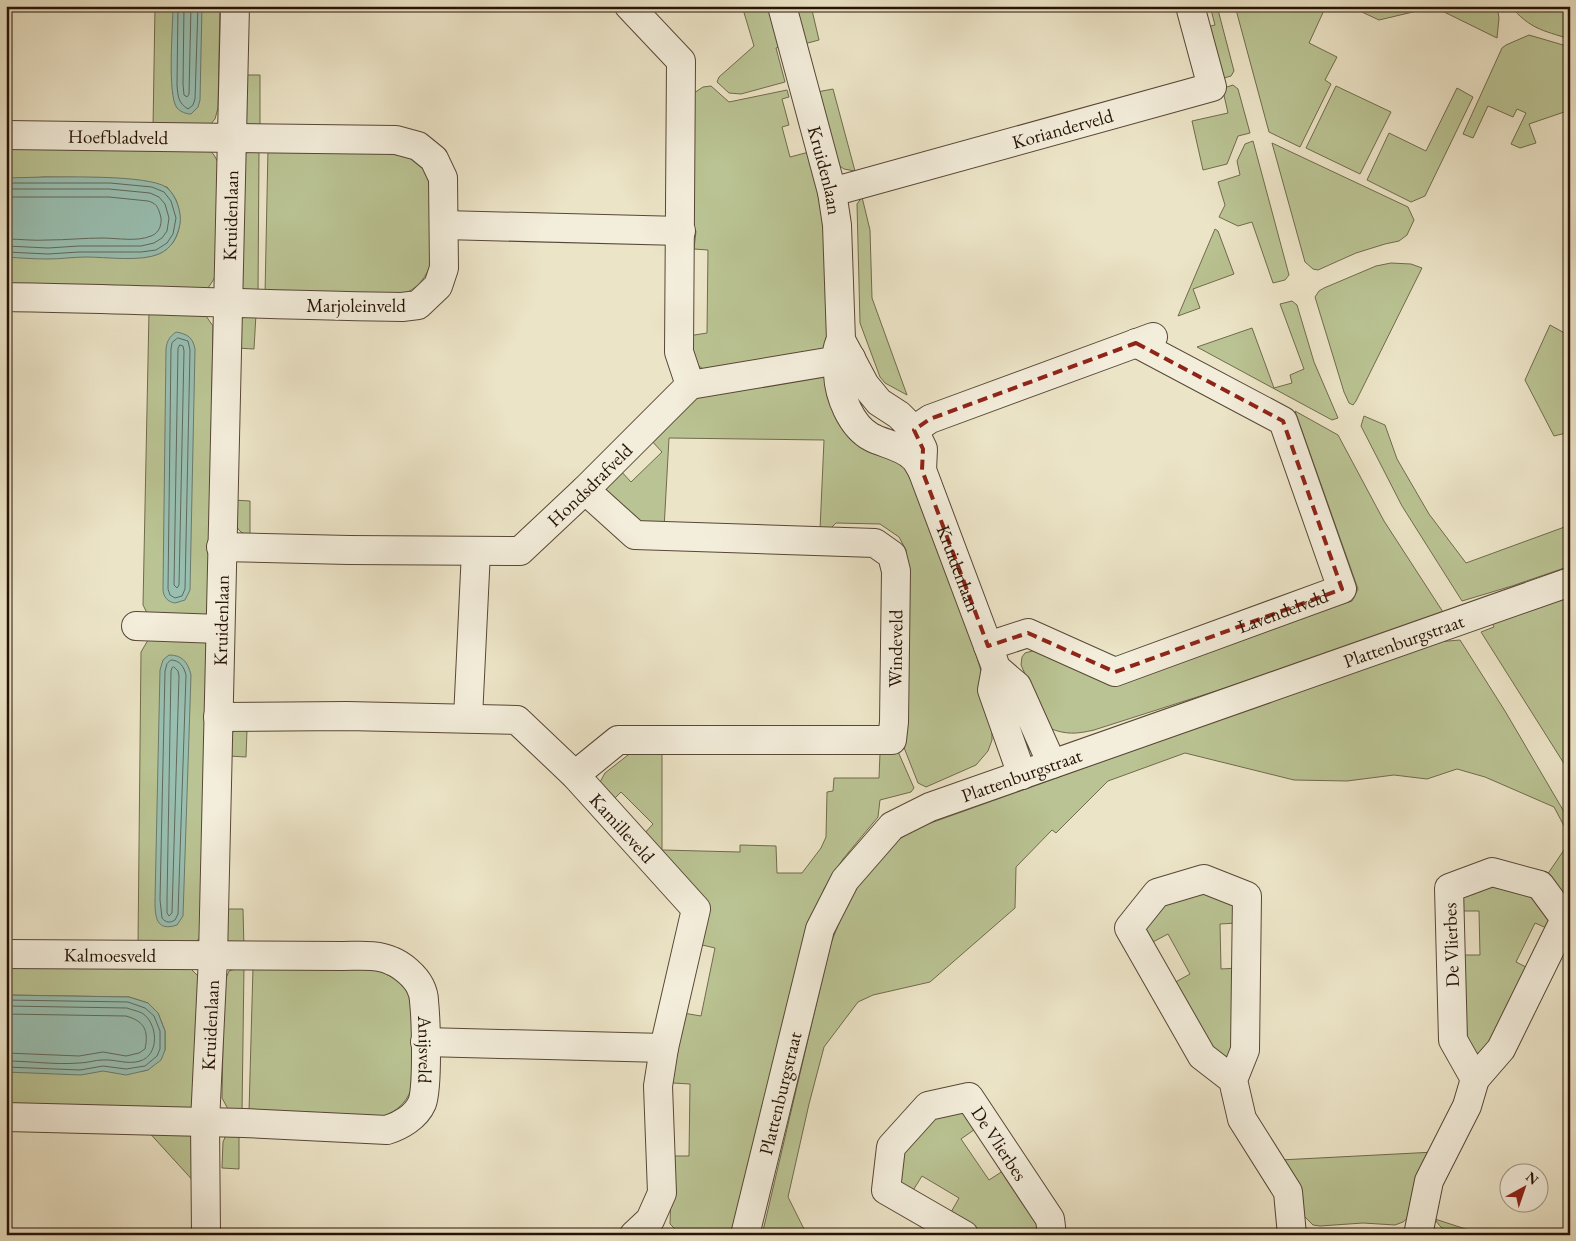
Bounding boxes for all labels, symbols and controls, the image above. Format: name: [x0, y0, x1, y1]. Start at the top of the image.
street label: Korianderveld: [1009, 102, 1116, 154]
street label: Hoefbladveld: [68, 123, 169, 150]
street label: Kruidenlaan: [802, 123, 848, 216]
street label: Kruidenlaan: [217, 170, 244, 261]
street label: Marjoleinveld: [306, 293, 406, 318]
street label: Hondsdrafveld: [541, 437, 638, 532]
street label: Kruidenlaan: [931, 521, 987, 615]
street label: Kruidenlaan: [207, 575, 234, 666]
street label: Lavendelveld: [1234, 583, 1332, 639]
street label: Plattenburgstraat: [1340, 608, 1467, 673]
street label: Windeveld: [882, 609, 908, 688]
street label: Plattenburgstraat: [958, 742, 1085, 808]
street label: Kamilleveld: [584, 787, 661, 868]
street label: De Vlierbes: [1437, 902, 1465, 988]
street label: Kalmoesveld: [64, 942, 157, 967]
street label: Kruidenlaan: [195, 979, 224, 1071]
street label: Anijsveld: [413, 1014, 439, 1085]
street label: Plattenburgstraat: [753, 1029, 807, 1157]
street label: De Vlierbes: [966, 1101, 1034, 1185]
north arrow: [1498, 1164, 1548, 1214]
text: N: [1522, 1168, 1543, 1189]

